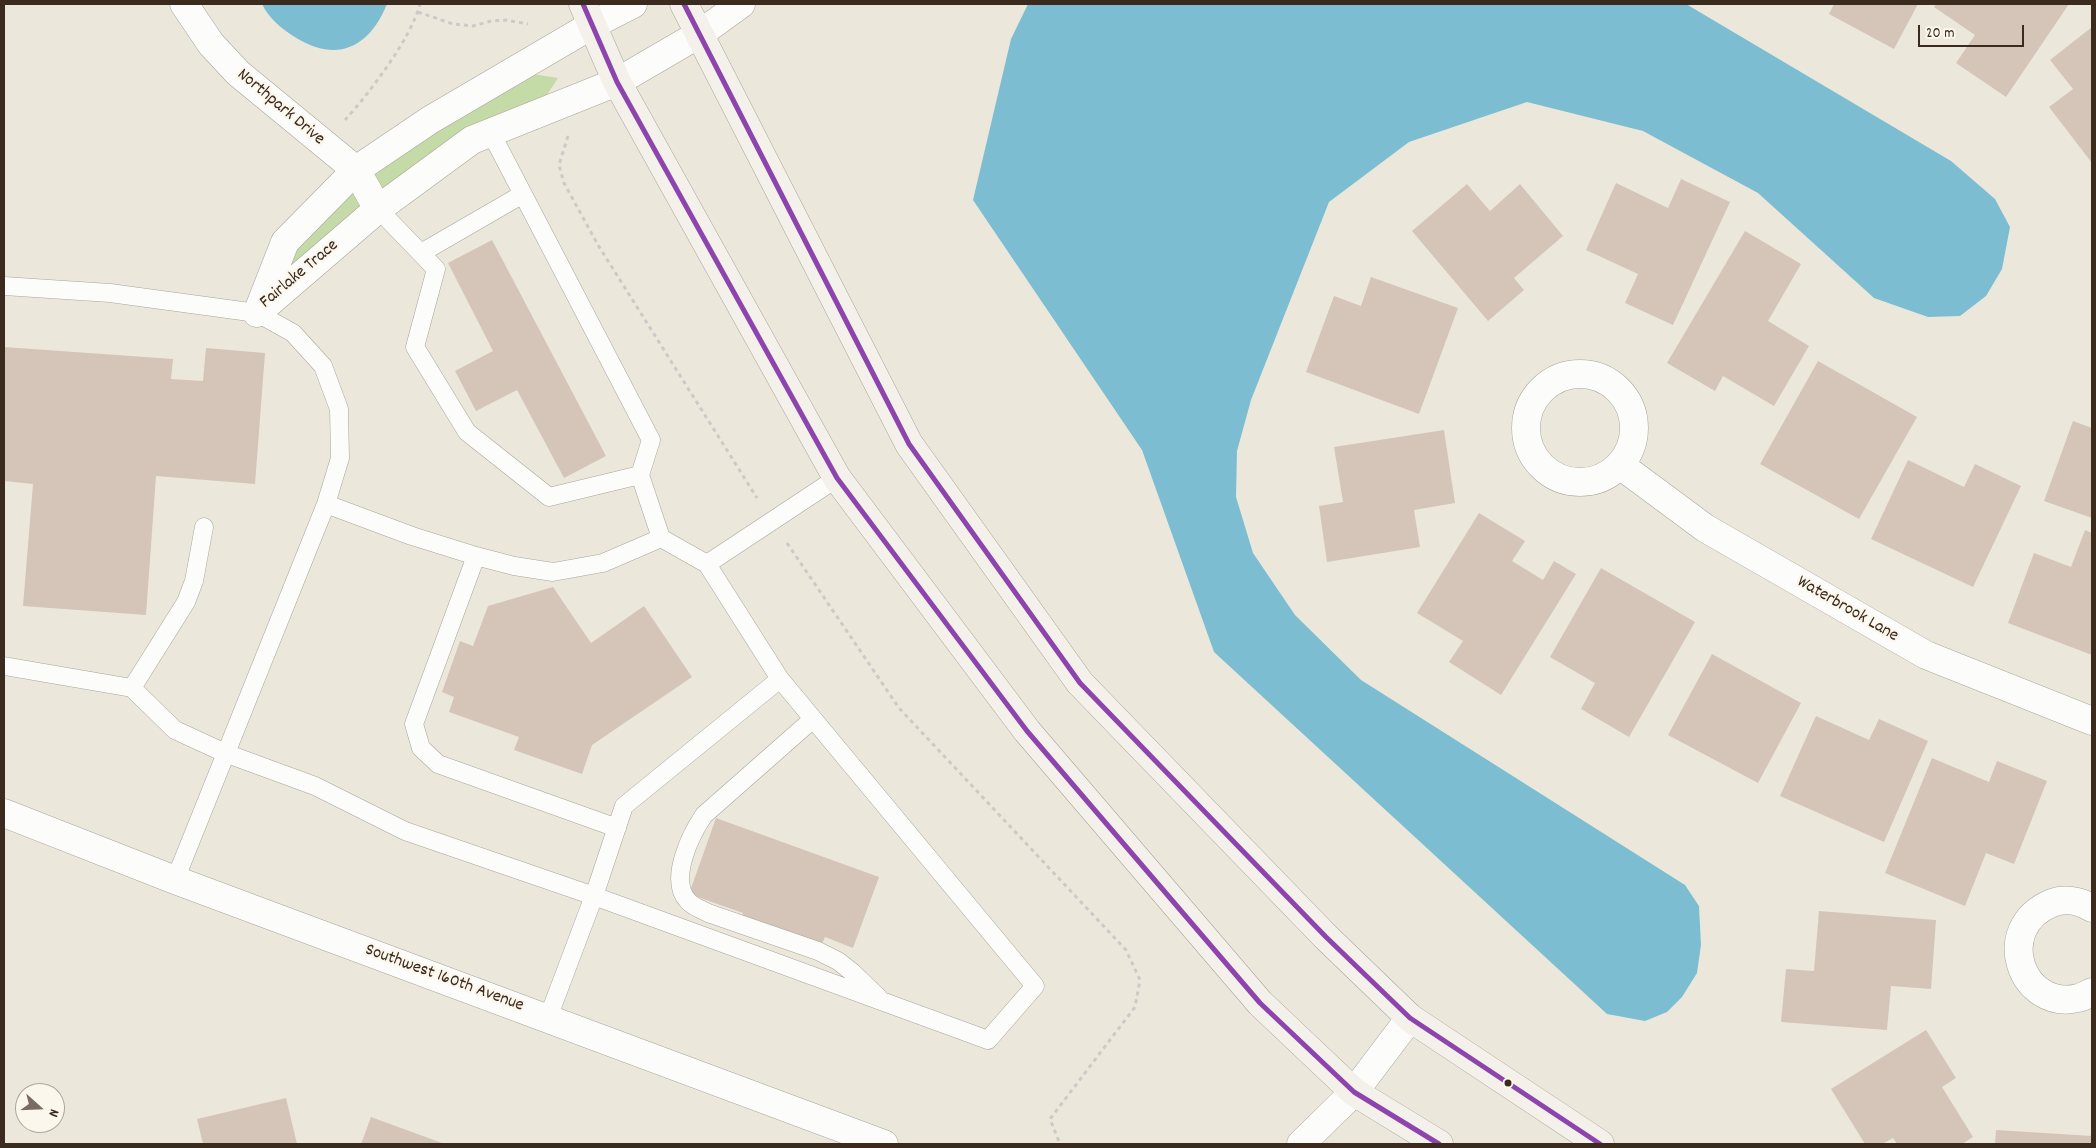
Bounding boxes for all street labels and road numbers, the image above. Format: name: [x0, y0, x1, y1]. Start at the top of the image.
street label: Northpark Drive: [232, 65, 328, 151]
street label: Fairlake Trace: [256, 236, 344, 314]
street label: Waterbrook Lane: [1792, 572, 1902, 648]
street label: Southwest 160th Avenue: [362, 940, 526, 1018]

